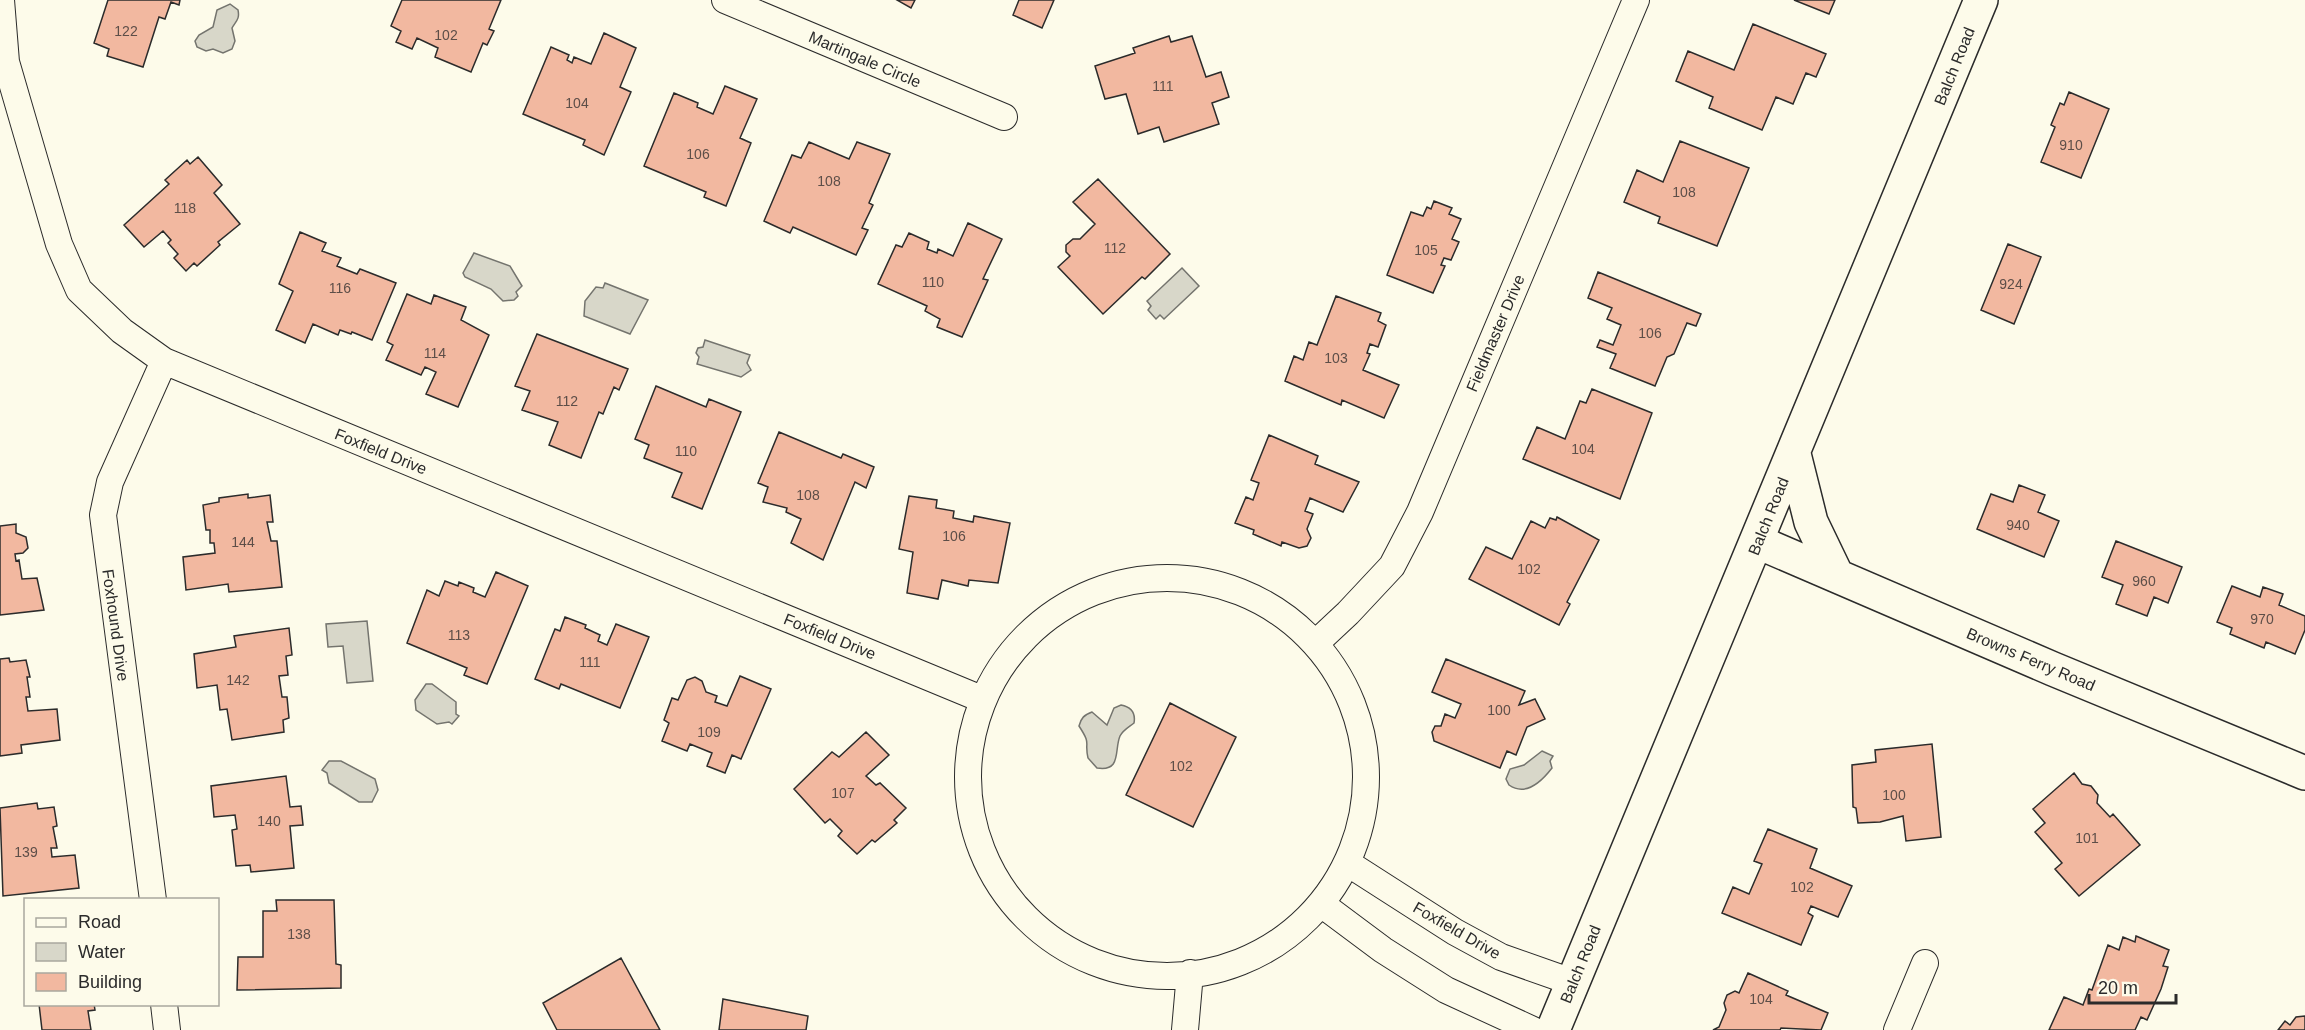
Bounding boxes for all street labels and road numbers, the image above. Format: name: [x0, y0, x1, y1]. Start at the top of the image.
street label: Balch Road: [1931, 25, 1978, 108]
street label: Martingale Circle: [806, 28, 923, 91]
street label: Fieldmaster Drive: [1463, 272, 1528, 394]
street label: Foxfield Drive: [332, 425, 429, 478]
street label: Balch Road: [1745, 475, 1792, 558]
street label: Foxhound Drive: [99, 568, 132, 682]
street label: Foxfield Drive: [781, 610, 878, 663]
street label: Browns Ferry Road: [1964, 625, 2098, 694]
street label: Foxfield Drive: [1410, 899, 1503, 962]
street label: Balch Road: [1557, 923, 1604, 1006]

